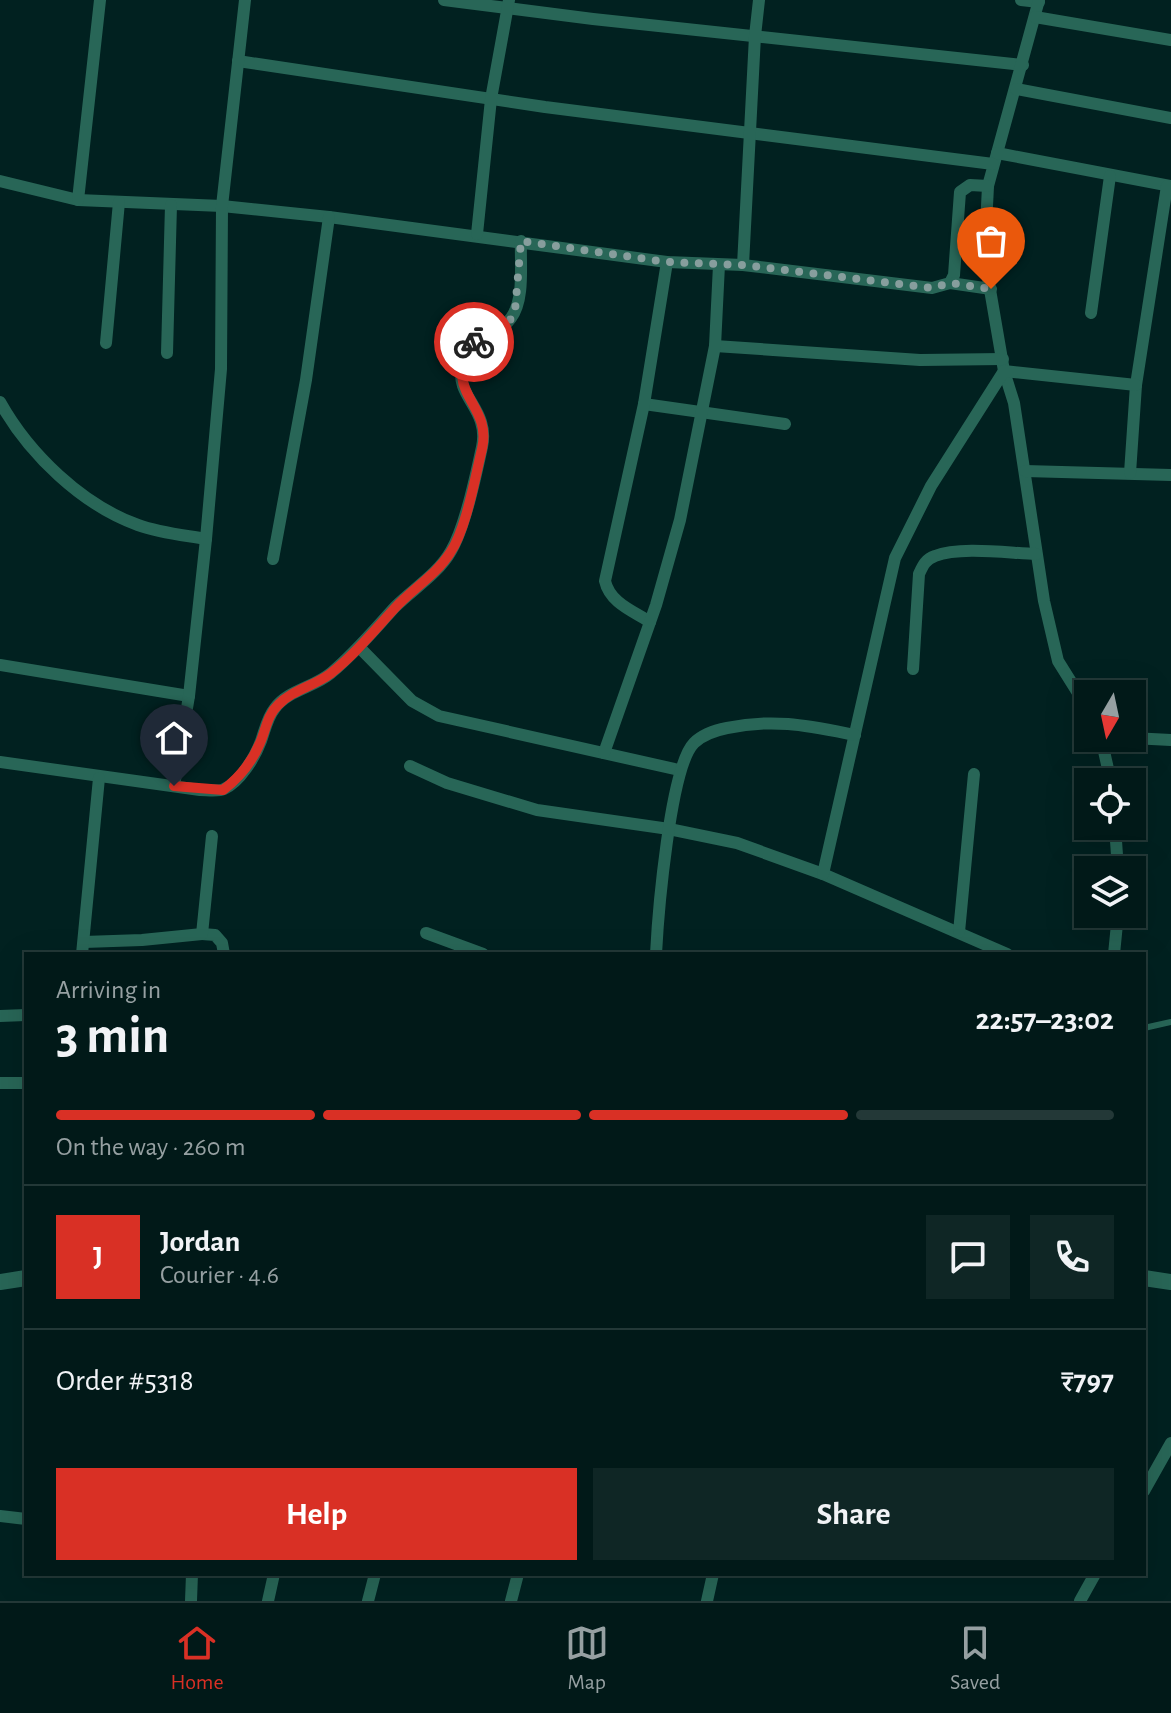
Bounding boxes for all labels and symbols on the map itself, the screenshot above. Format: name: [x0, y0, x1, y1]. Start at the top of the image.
pin: [957, 207, 1025, 289]
courier: [434, 302, 514, 382]
north arrow: [1074, 680, 1146, 752]
pin: [140, 704, 208, 786]

